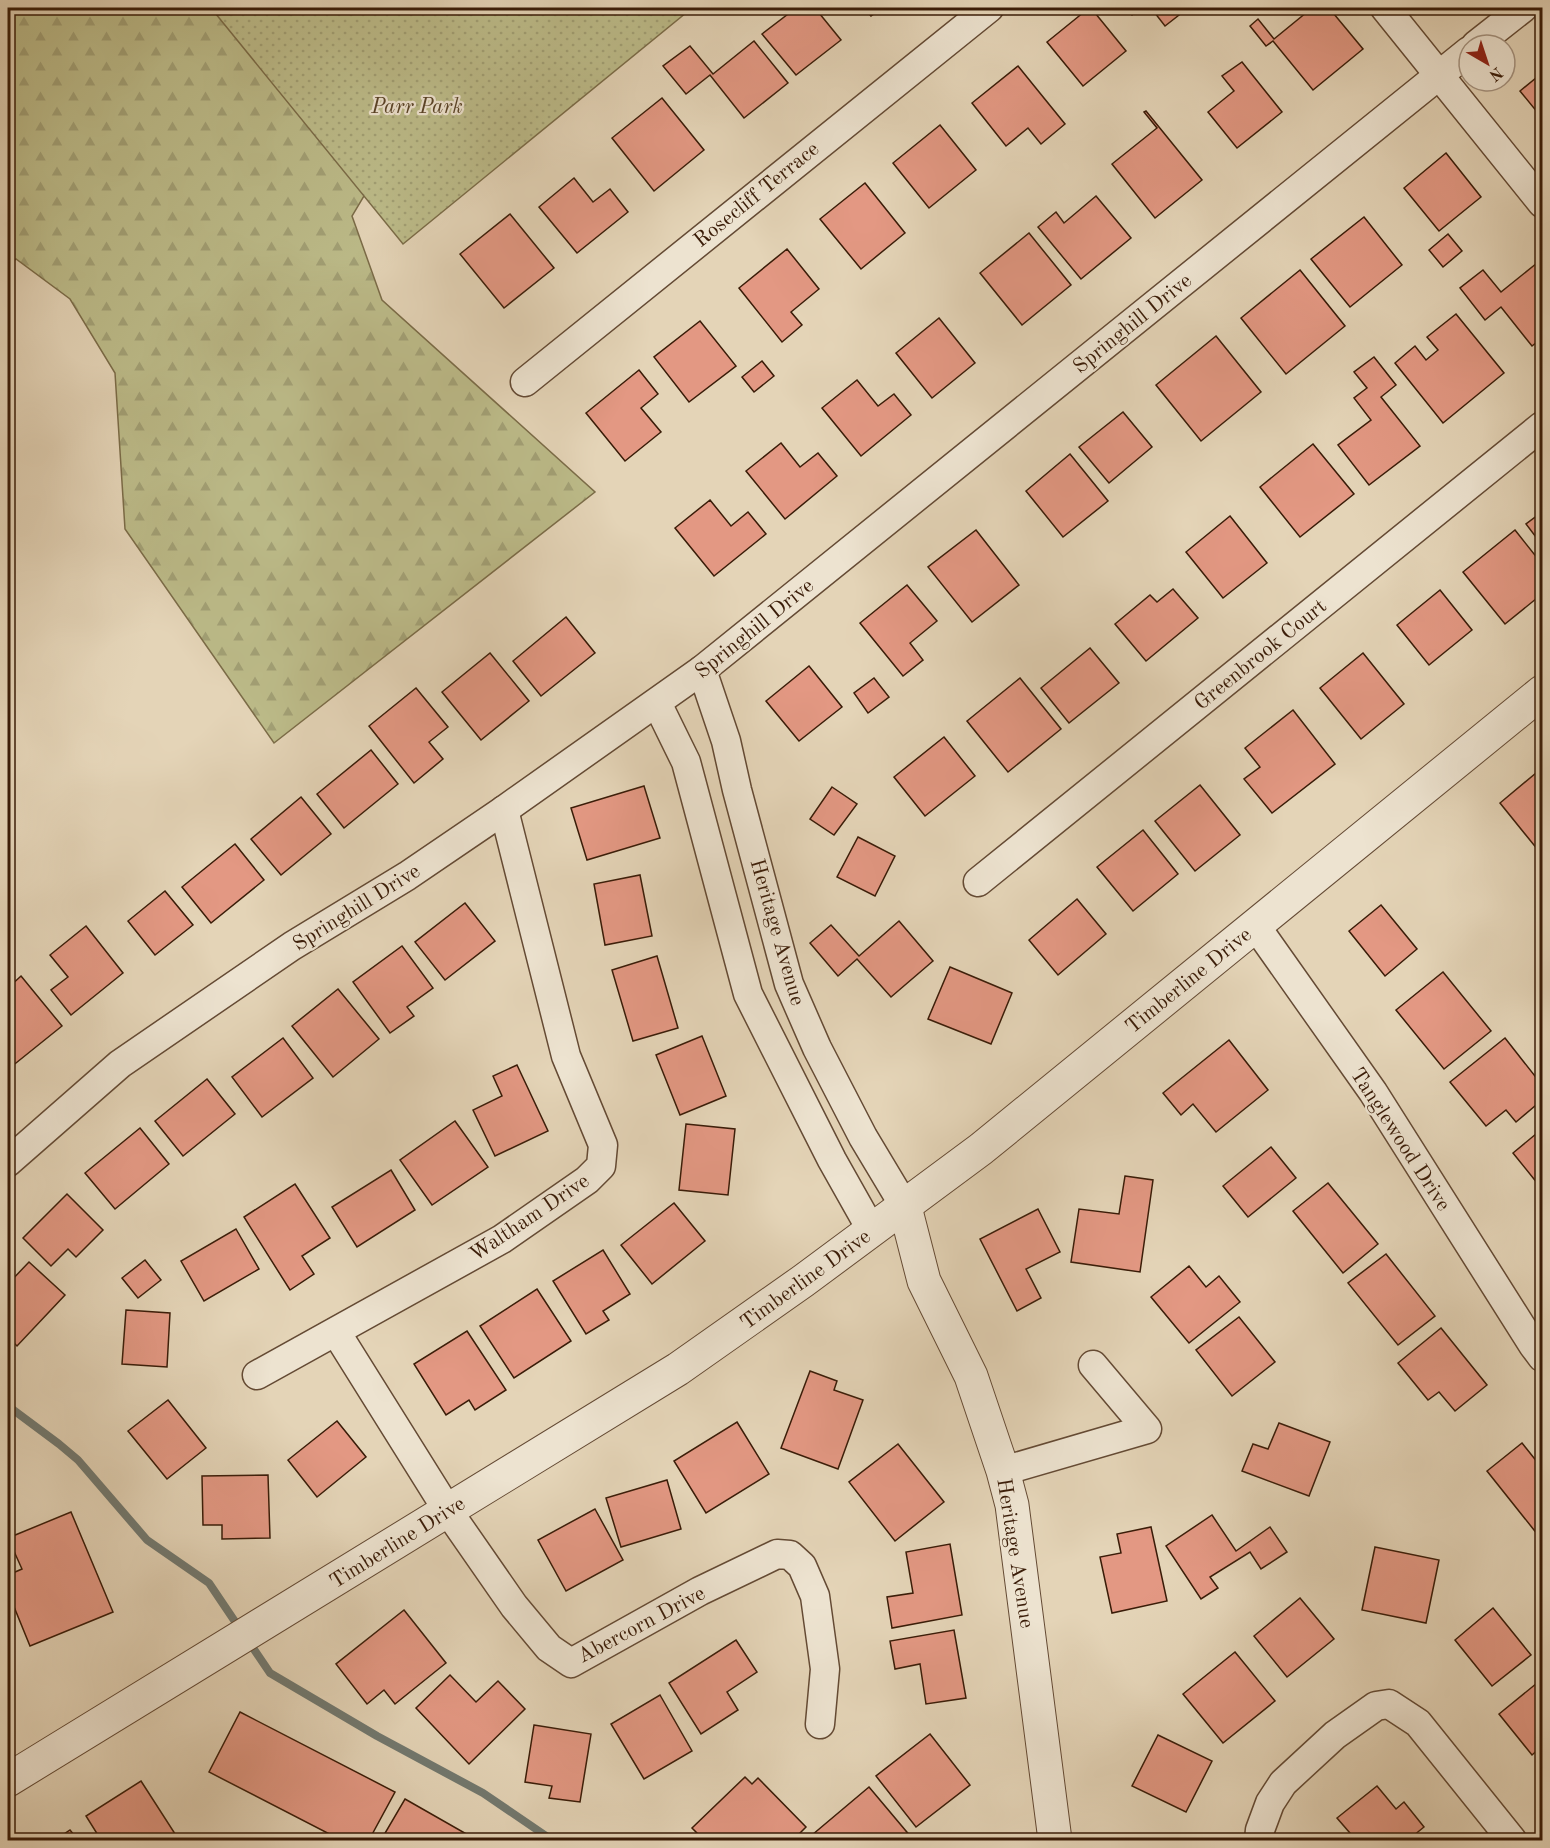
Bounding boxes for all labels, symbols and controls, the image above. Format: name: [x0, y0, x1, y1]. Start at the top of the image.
north arrow: [1457, 33, 1517, 93]
text: N: [1485, 63, 1505, 84]
park label: Parr Park: [370, 97, 463, 118]
street label: Rosecliff Terrace: [690, 139, 823, 252]
street label: Springhill Drive: [1070, 270, 1196, 378]
street label: Springhill Drive: [692, 575, 818, 683]
street label: Greenbrook Court: [1191, 596, 1331, 715]
street label: Heritage Avenue: [746, 857, 808, 1008]
street label: Springhill Drive: [289, 861, 424, 956]
street label: Timberline Drive: [1122, 924, 1256, 1038]
street label: Tanglewood Drive: [1346, 1065, 1454, 1215]
street label: Waltham Drive: [466, 1171, 593, 1266]
street label: Timberline Drive: [737, 1226, 875, 1334]
street label: Heritage Avenue: [992, 1477, 1037, 1630]
street label: Timberline Drive: [326, 1493, 469, 1593]
street label: Abercorn Drive: [575, 1583, 709, 1668]

